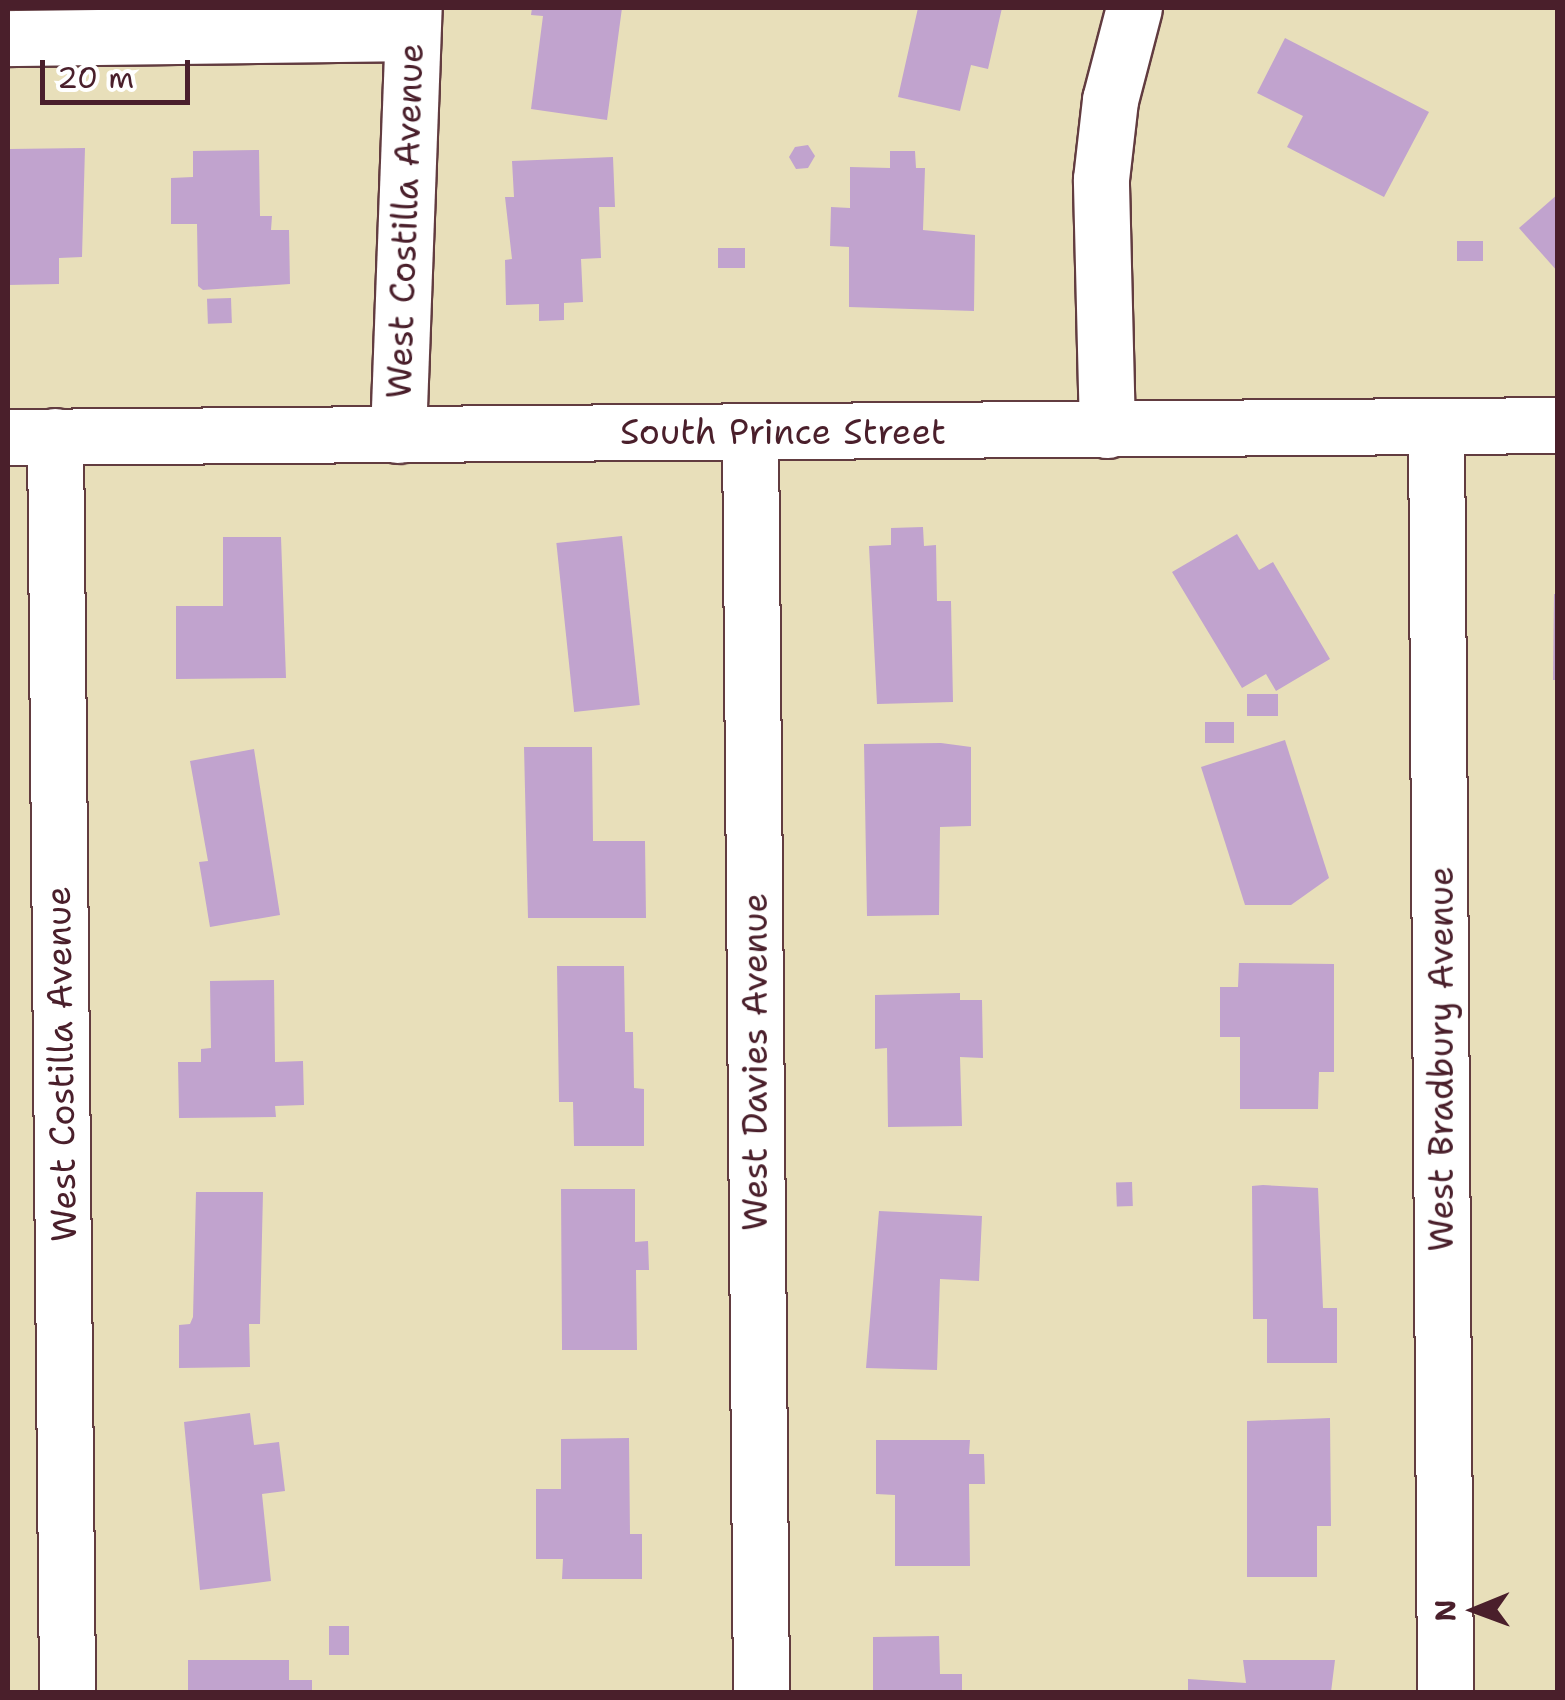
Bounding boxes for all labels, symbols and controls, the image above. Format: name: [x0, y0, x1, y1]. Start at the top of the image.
scale bar: [45, 40, 195, 102]
street label: West Costilla Avenue: [378, 43, 432, 399]
text: 20 m: [57, 57, 134, 98]
street label: South Prince Street: [620, 411, 946, 453]
street label: West Bradbury Avenue: [1420, 866, 1462, 1252]
street label: West Costilla Avenue: [37, 886, 85, 1242]
street label: West Davies Avenue: [734, 893, 776, 1231]
north arrow: [1425, 1560, 1525, 1660]
text: N: [1426, 1599, 1464, 1622]

